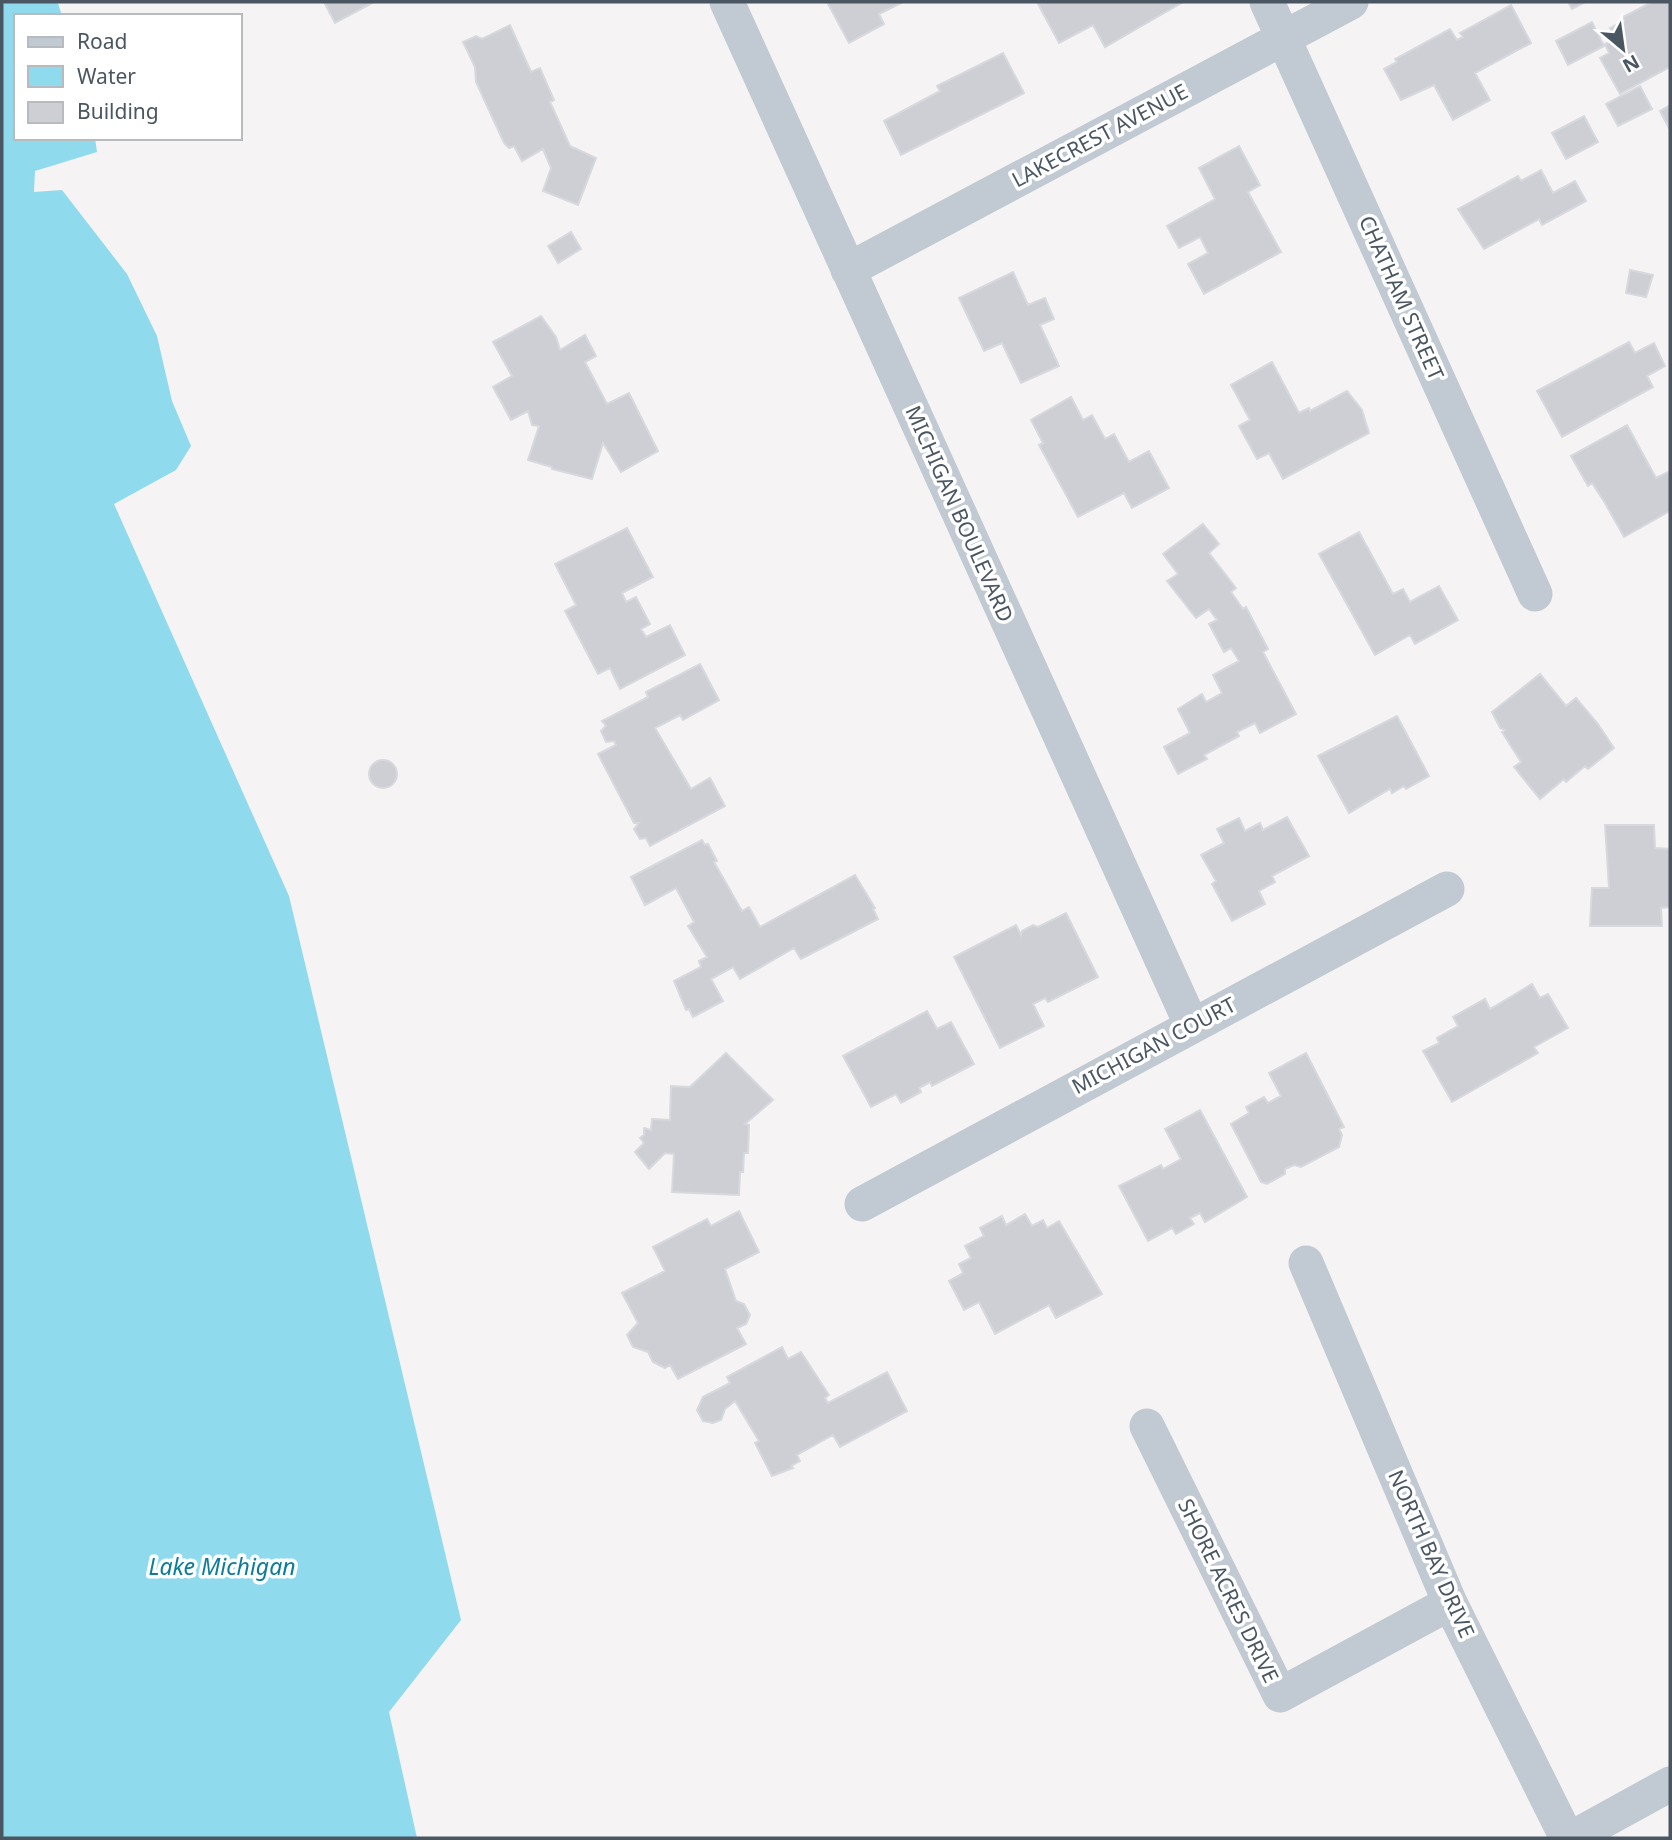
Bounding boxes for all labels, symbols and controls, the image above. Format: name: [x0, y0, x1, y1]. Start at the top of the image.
legend: [14, 14, 242, 140]
north arrow: [1588, 14, 1658, 84]
text: Road: [77, 27, 127, 55]
text: N: [1618, 49, 1644, 79]
text: Water: [77, 62, 136, 90]
street label: LAKECREST AVENUE: [1007, 77, 1192, 193]
text: Building: [77, 97, 159, 125]
street label: CHATHAM STREET: [1353, 211, 1451, 385]
street label: MICHIGAN BOULEVARD: [900, 401, 1020, 626]
street label: MICHIGAN COURT: [1067, 990, 1241, 1100]
street label: NORTH BAY DRIVE: [1382, 1465, 1482, 1642]
street label: SHORE ACRES DRIVE: [1172, 1494, 1286, 1687]
water label: Lake Michigan: [148, 1550, 296, 1582]

